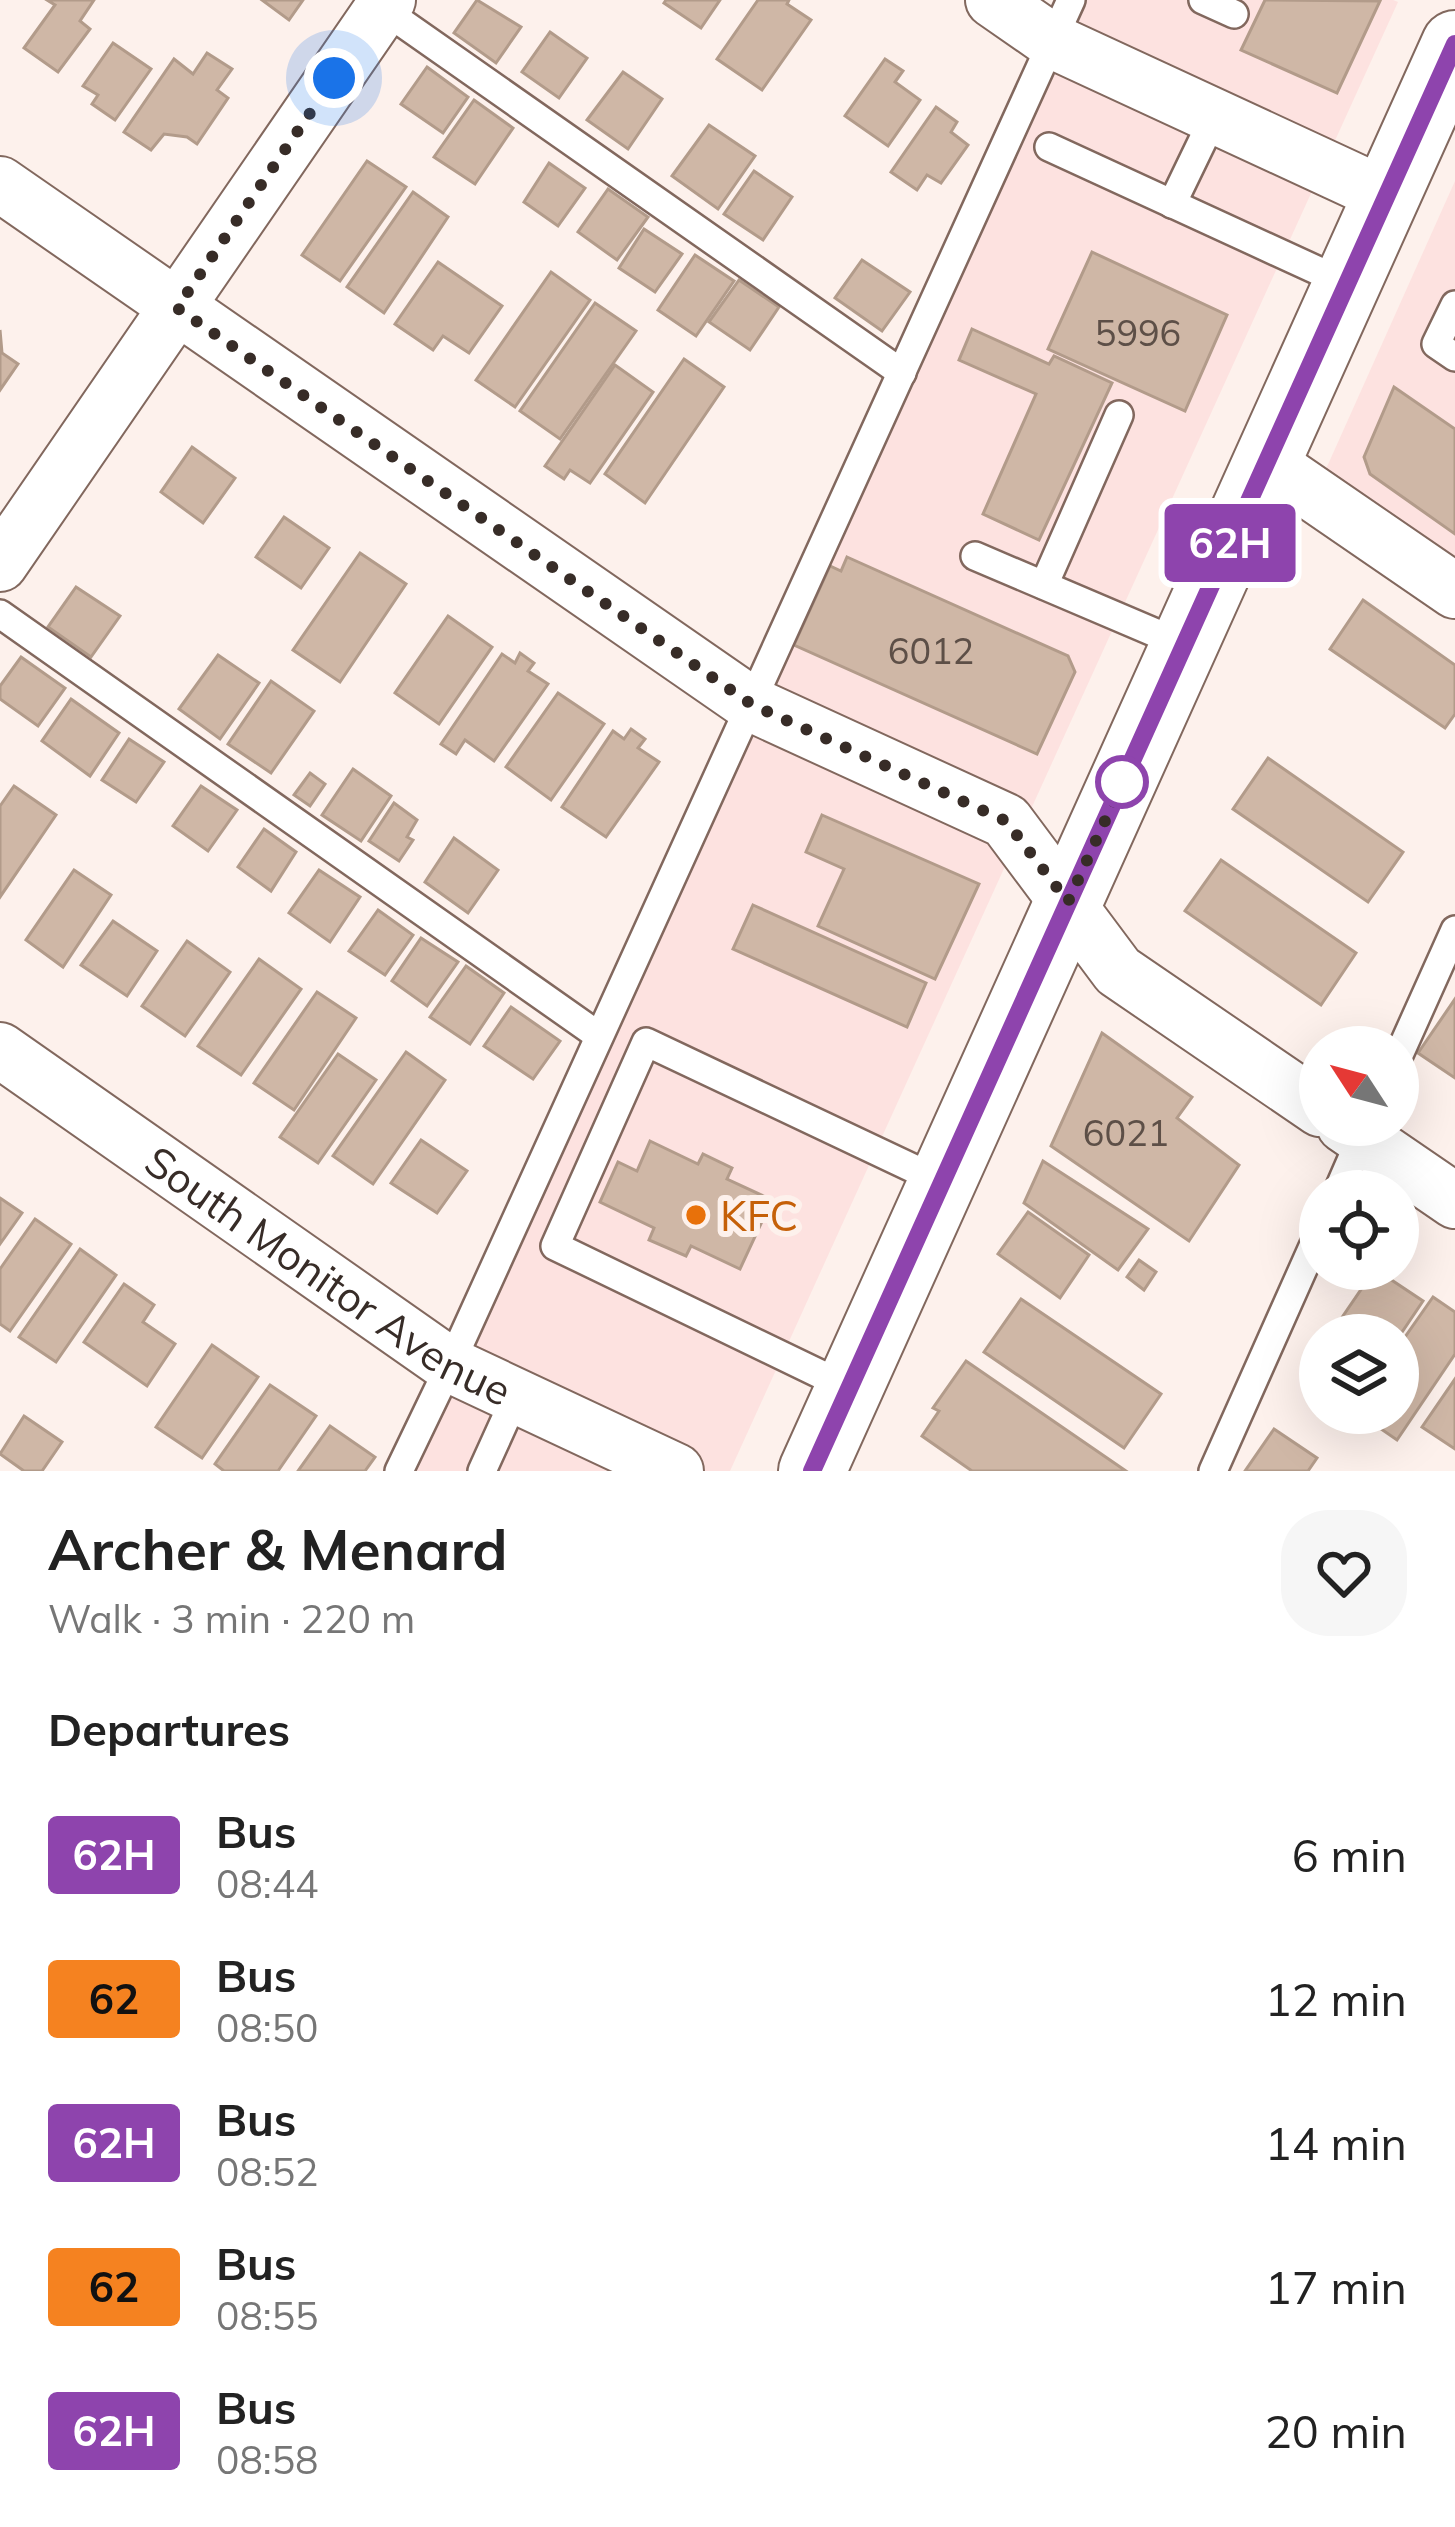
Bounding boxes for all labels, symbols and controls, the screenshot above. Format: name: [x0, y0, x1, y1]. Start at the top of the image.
your location: [304, 48, 364, 108]
house number: 5996: [1095, 310, 1181, 355]
line badge: 62H: [1161, 504, 1299, 582]
text: 62H: [1189, 516, 1271, 569]
house number: 6012: [888, 628, 974, 673]
unlabelled marker: [1097, 757, 1147, 807]
north arrow: [1299, 1026, 1419, 1146]
map controls: [1299, 1026, 1419, 1434]
house number: 6021: [1083, 1110, 1169, 1155]
street label: South Monitor Avenue: [135, 1134, 520, 1417]
button: locate: [1299, 1170, 1419, 1290]
place label: KFC: [720, 1189, 798, 1242]
marker: KFC: [683, 1202, 709, 1228]
button: layers: [1299, 1314, 1419, 1434]
button: heart: [1281, 1510, 1407, 1636]
text: Archer & Menard: [48, 1513, 508, 1584]
text: Walk · 3 min · 220 m: [48, 1594, 415, 1643]
text: Departures: [48, 1701, 290, 1757]
text: Bus: [216, 1803, 296, 1859]
text: 6 min: [1292, 1827, 1407, 1883]
text: 62H: [73, 1828, 155, 1881]
text: 08:44: [216, 1859, 319, 1908]
text: Bus: [216, 1947, 296, 2003]
text: 12 min: [1265, 1971, 1407, 2027]
text: 62: [89, 1972, 139, 2025]
text: 08:50: [216, 2003, 319, 2052]
text: Bus: [216, 2091, 296, 2147]
text: 14 min: [1265, 2115, 1407, 2171]
text: 62H: [73, 2116, 155, 2169]
text: 08:52: [216, 2147, 319, 2196]
text: Bus: [216, 2235, 296, 2291]
text: 17 min: [1265, 2259, 1407, 2315]
text: 62: [89, 2260, 139, 2313]
text: 08:55: [216, 2291, 319, 2340]
text: Bus: [216, 2379, 296, 2435]
text: 20 min: [1265, 2403, 1407, 2459]
text: 62H: [73, 2404, 155, 2457]
text: 08:58: [216, 2435, 319, 2484]

